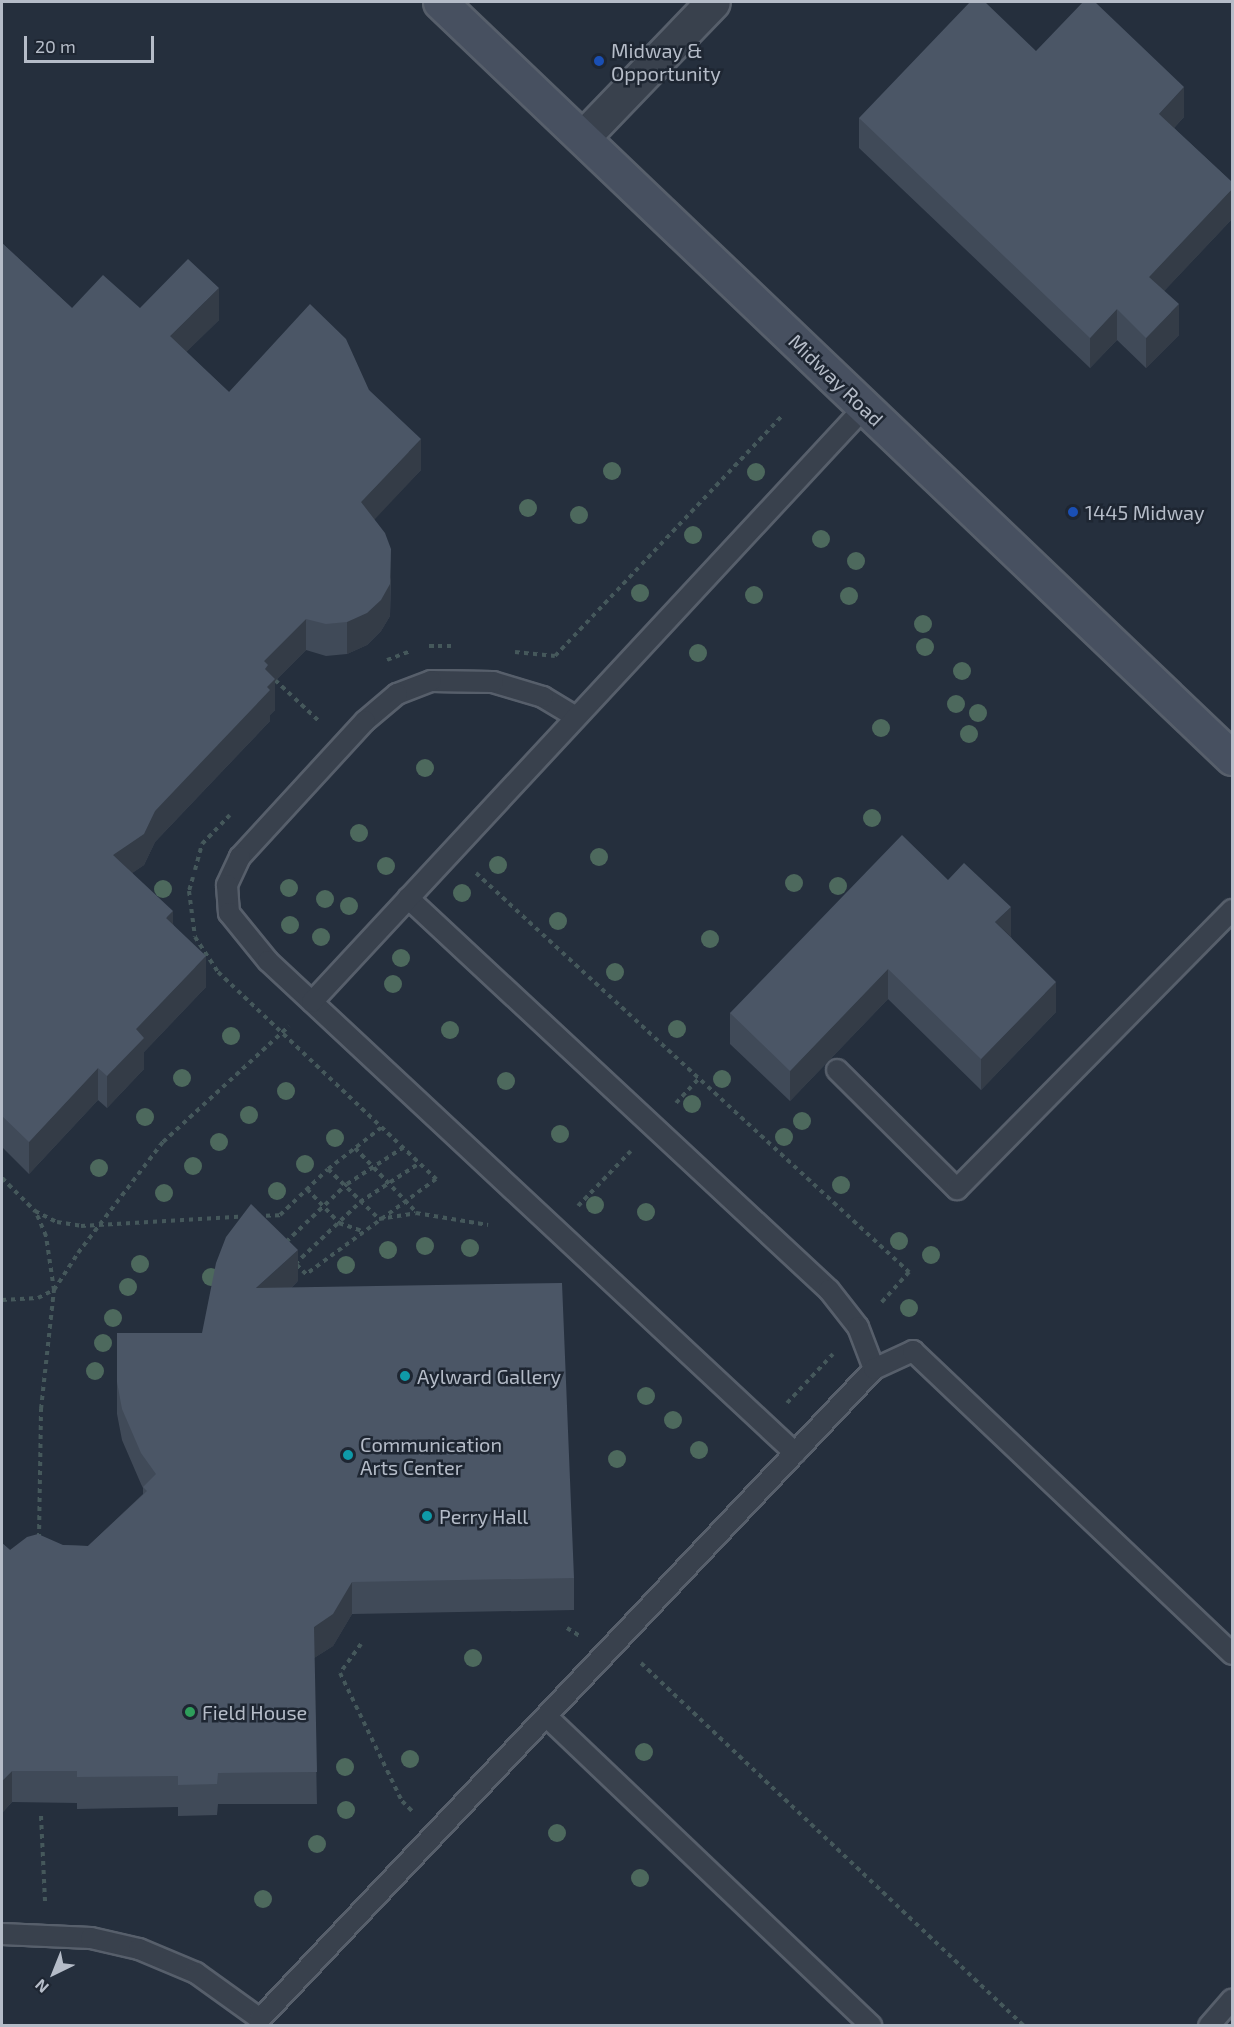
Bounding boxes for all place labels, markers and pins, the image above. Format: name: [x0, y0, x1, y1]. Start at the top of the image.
place label: Midway & Opportunity: [611, 38, 721, 85]
marker: Midway & Opportunity: [592, 54, 606, 68]
place label: 1445 Midway: [1085, 500, 1205, 524]
marker: 1445 Midway: [1066, 505, 1080, 519]
place label: Aylward Gallery: [417, 1364, 561, 1388]
marker: Aylward Gallery: [398, 1369, 412, 1383]
place label: Communication Arts Center: [360, 1432, 502, 1479]
marker: Communication Arts Center: [341, 1448, 355, 1462]
place label: Perry Hall: [439, 1504, 529, 1528]
marker: Perry Hall: [420, 1509, 434, 1523]
place label: Field House: [202, 1700, 307, 1724]
marker: Field House: [183, 1705, 197, 1719]

